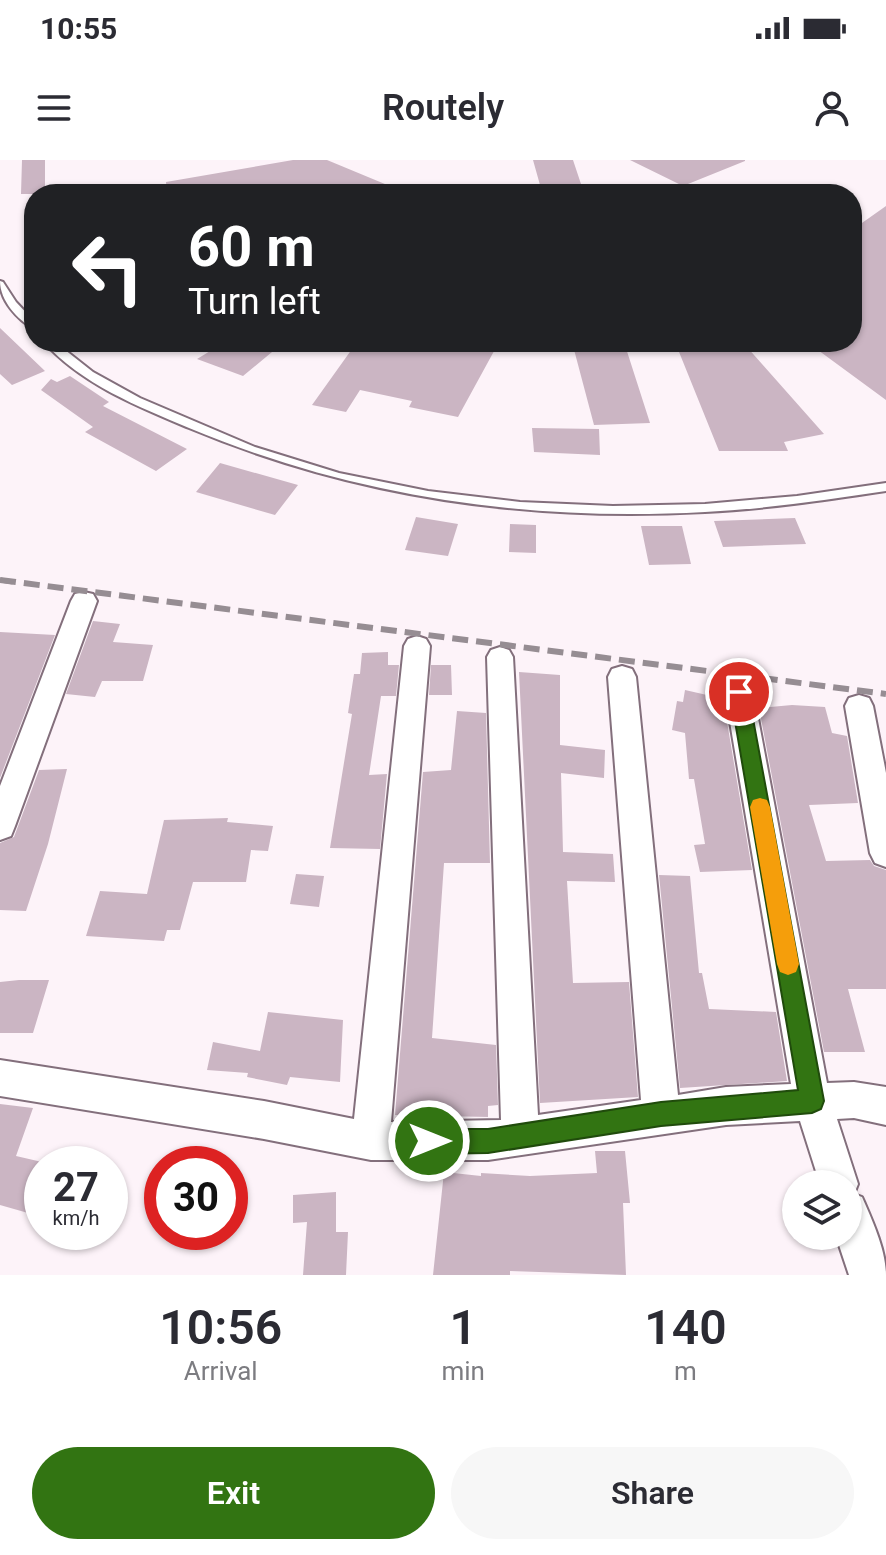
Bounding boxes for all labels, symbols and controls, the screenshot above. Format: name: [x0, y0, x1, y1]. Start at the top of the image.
text: 10:55: [40, 11, 117, 46]
icon: menu: [32, 86, 76, 130]
icon: person: [810, 86, 854, 130]
text: Routely: [382, 87, 504, 129]
text: 60 m: [188, 214, 315, 280]
icon: left: [56, 216, 160, 320]
text: Turn left: [188, 281, 321, 323]
pin: [705, 658, 773, 726]
icon: arrive: [717, 670, 761, 714]
position arrow: [387, 1099, 471, 1183]
speed limit sign: 30: [144, 1146, 248, 1250]
text: 27: [53, 1164, 99, 1211]
map controls: [782, 1170, 862, 1250]
button: layers: [782, 1170, 862, 1250]
text: km/h: [53, 1206, 99, 1230]
text: 10:56: [159, 1299, 282, 1356]
text: 1: [450, 1299, 477, 1356]
text: 140: [644, 1299, 727, 1356]
text: Arrival: [184, 1356, 258, 1386]
text: min: [441, 1356, 485, 1386]
text: m: [674, 1356, 697, 1386]
button: Exit: [32, 1447, 435, 1539]
button: Share: [451, 1447, 854, 1539]

